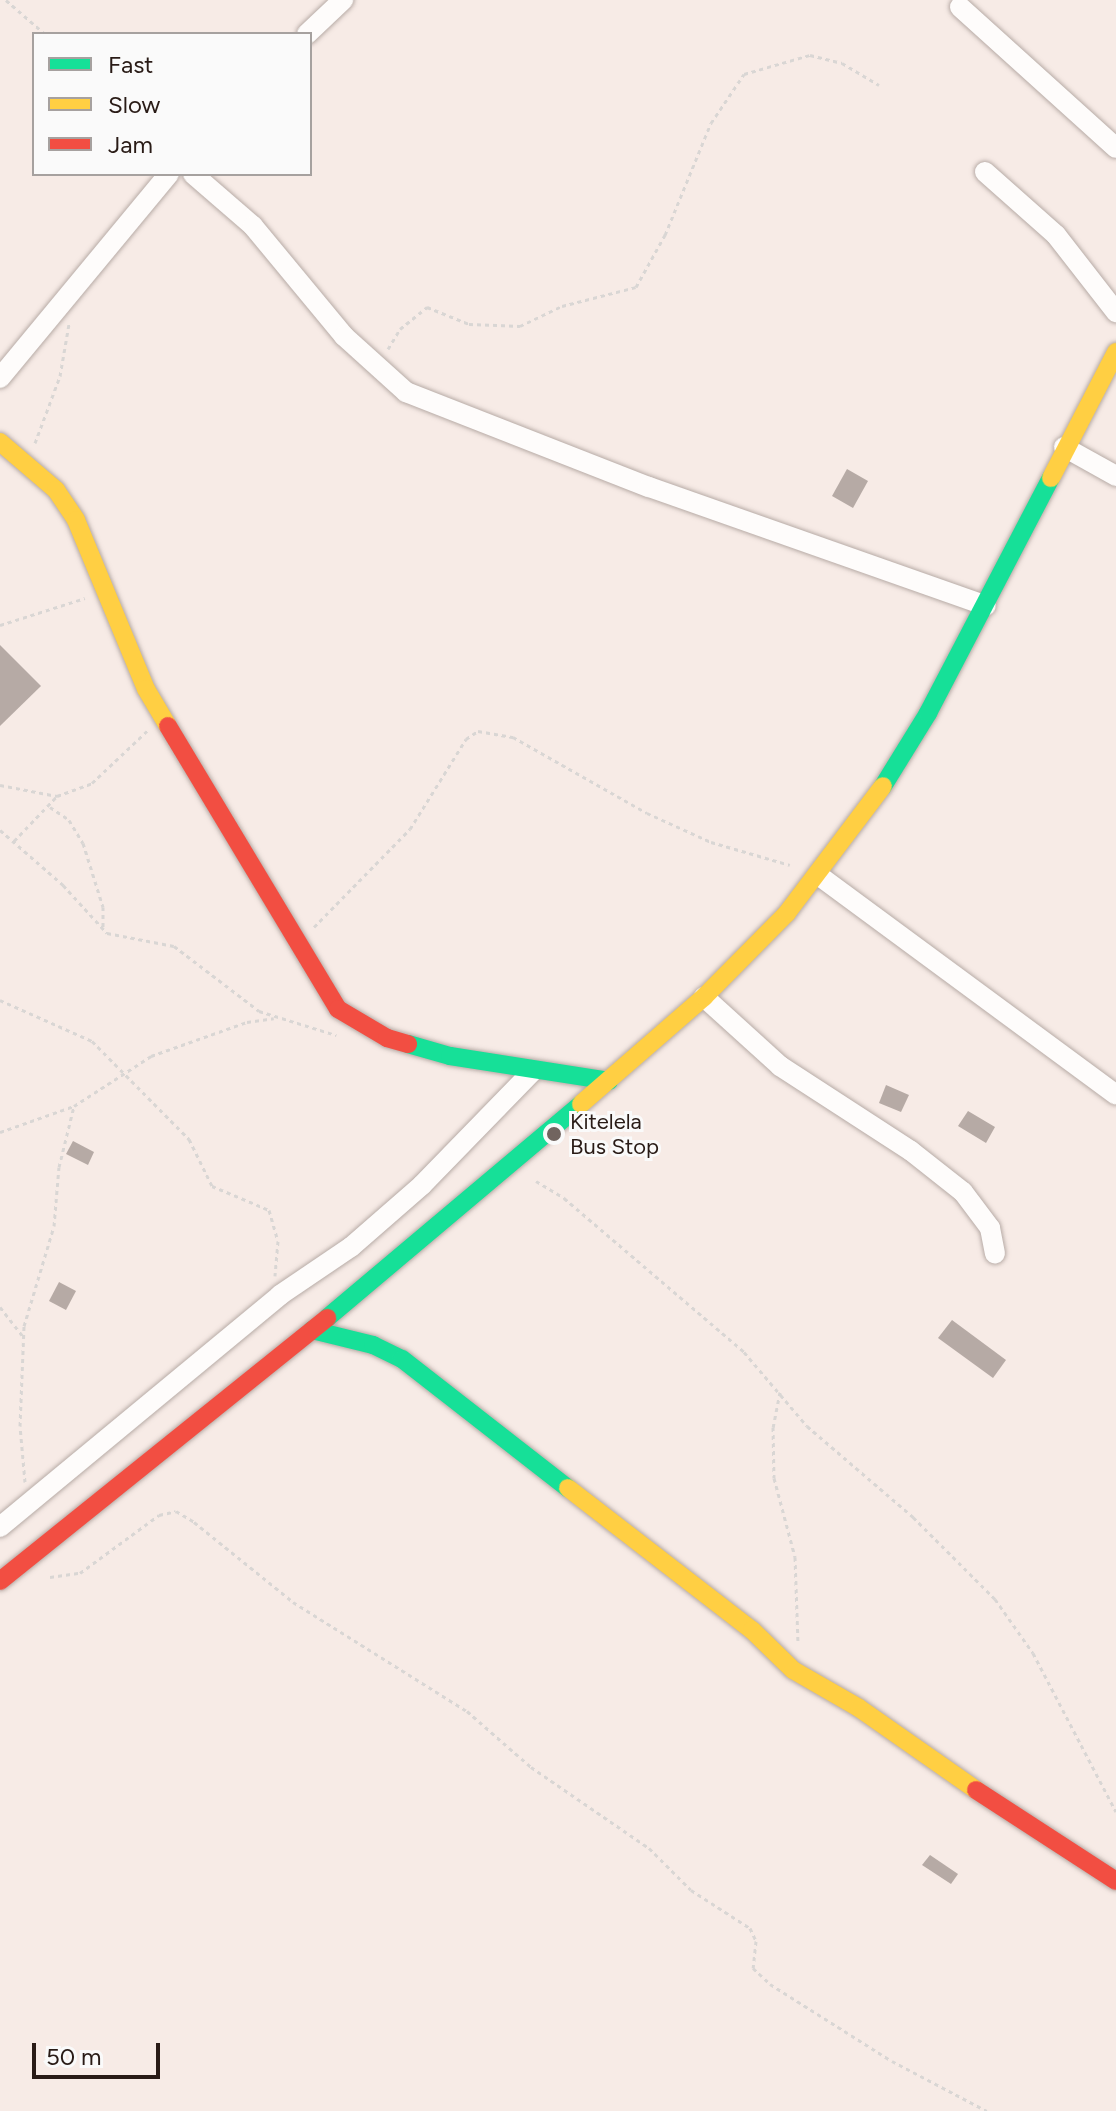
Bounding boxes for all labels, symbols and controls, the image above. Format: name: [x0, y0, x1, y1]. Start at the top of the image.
legend: [32, 32, 312, 176]
text: Fast: [108, 50, 153, 79]
text: Slow: [108, 90, 160, 119]
text: Jam: [108, 130, 153, 159]
place label: Kitelela Bus Stop: [570, 1108, 659, 1160]
marker: Kitelela Bus Stop: [545, 1125, 563, 1143]
scale bar: [36, 2027, 164, 2077]
text: 50 m: [46, 2042, 102, 2071]

